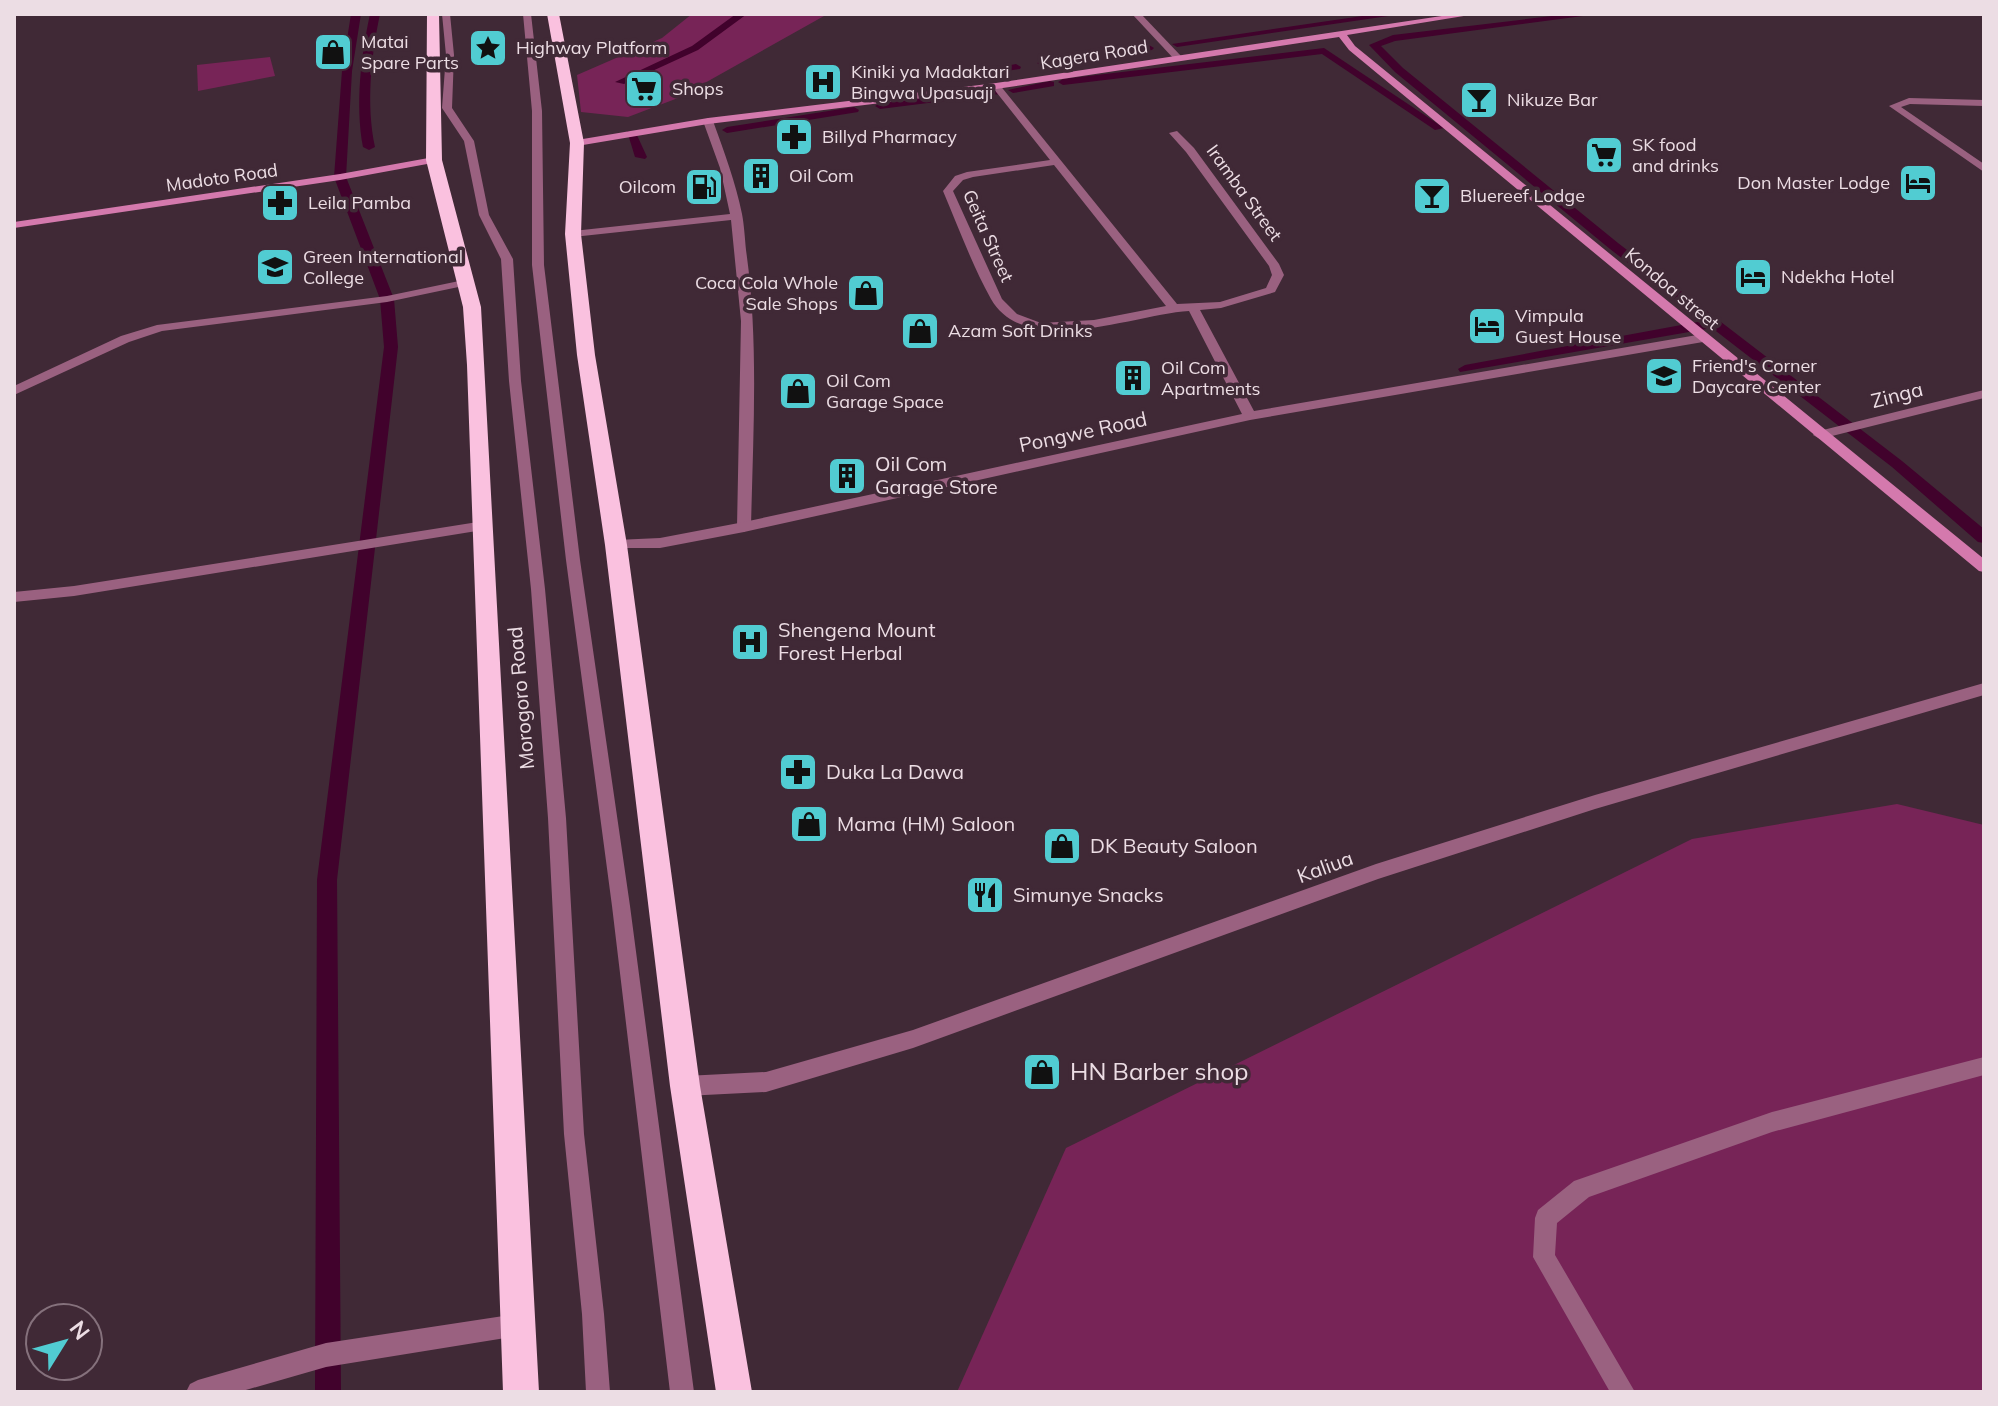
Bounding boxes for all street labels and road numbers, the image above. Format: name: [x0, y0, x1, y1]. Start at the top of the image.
street label: Kagera Road: [1038, 35, 1150, 74]
street label: Iramba Street: [1202, 140, 1287, 245]
street label: Madoto Road: [165, 158, 279, 197]
street label: Geita Street: [958, 186, 1019, 286]
street label: Kondoa street: [1620, 243, 1724, 335]
street label: Zinga: [1868, 376, 1925, 413]
street label: Pongwe Road: [1017, 406, 1149, 457]
street label: Morogoro Road: [502, 626, 539, 771]
street label: Kaliua: [1293, 845, 1356, 888]

